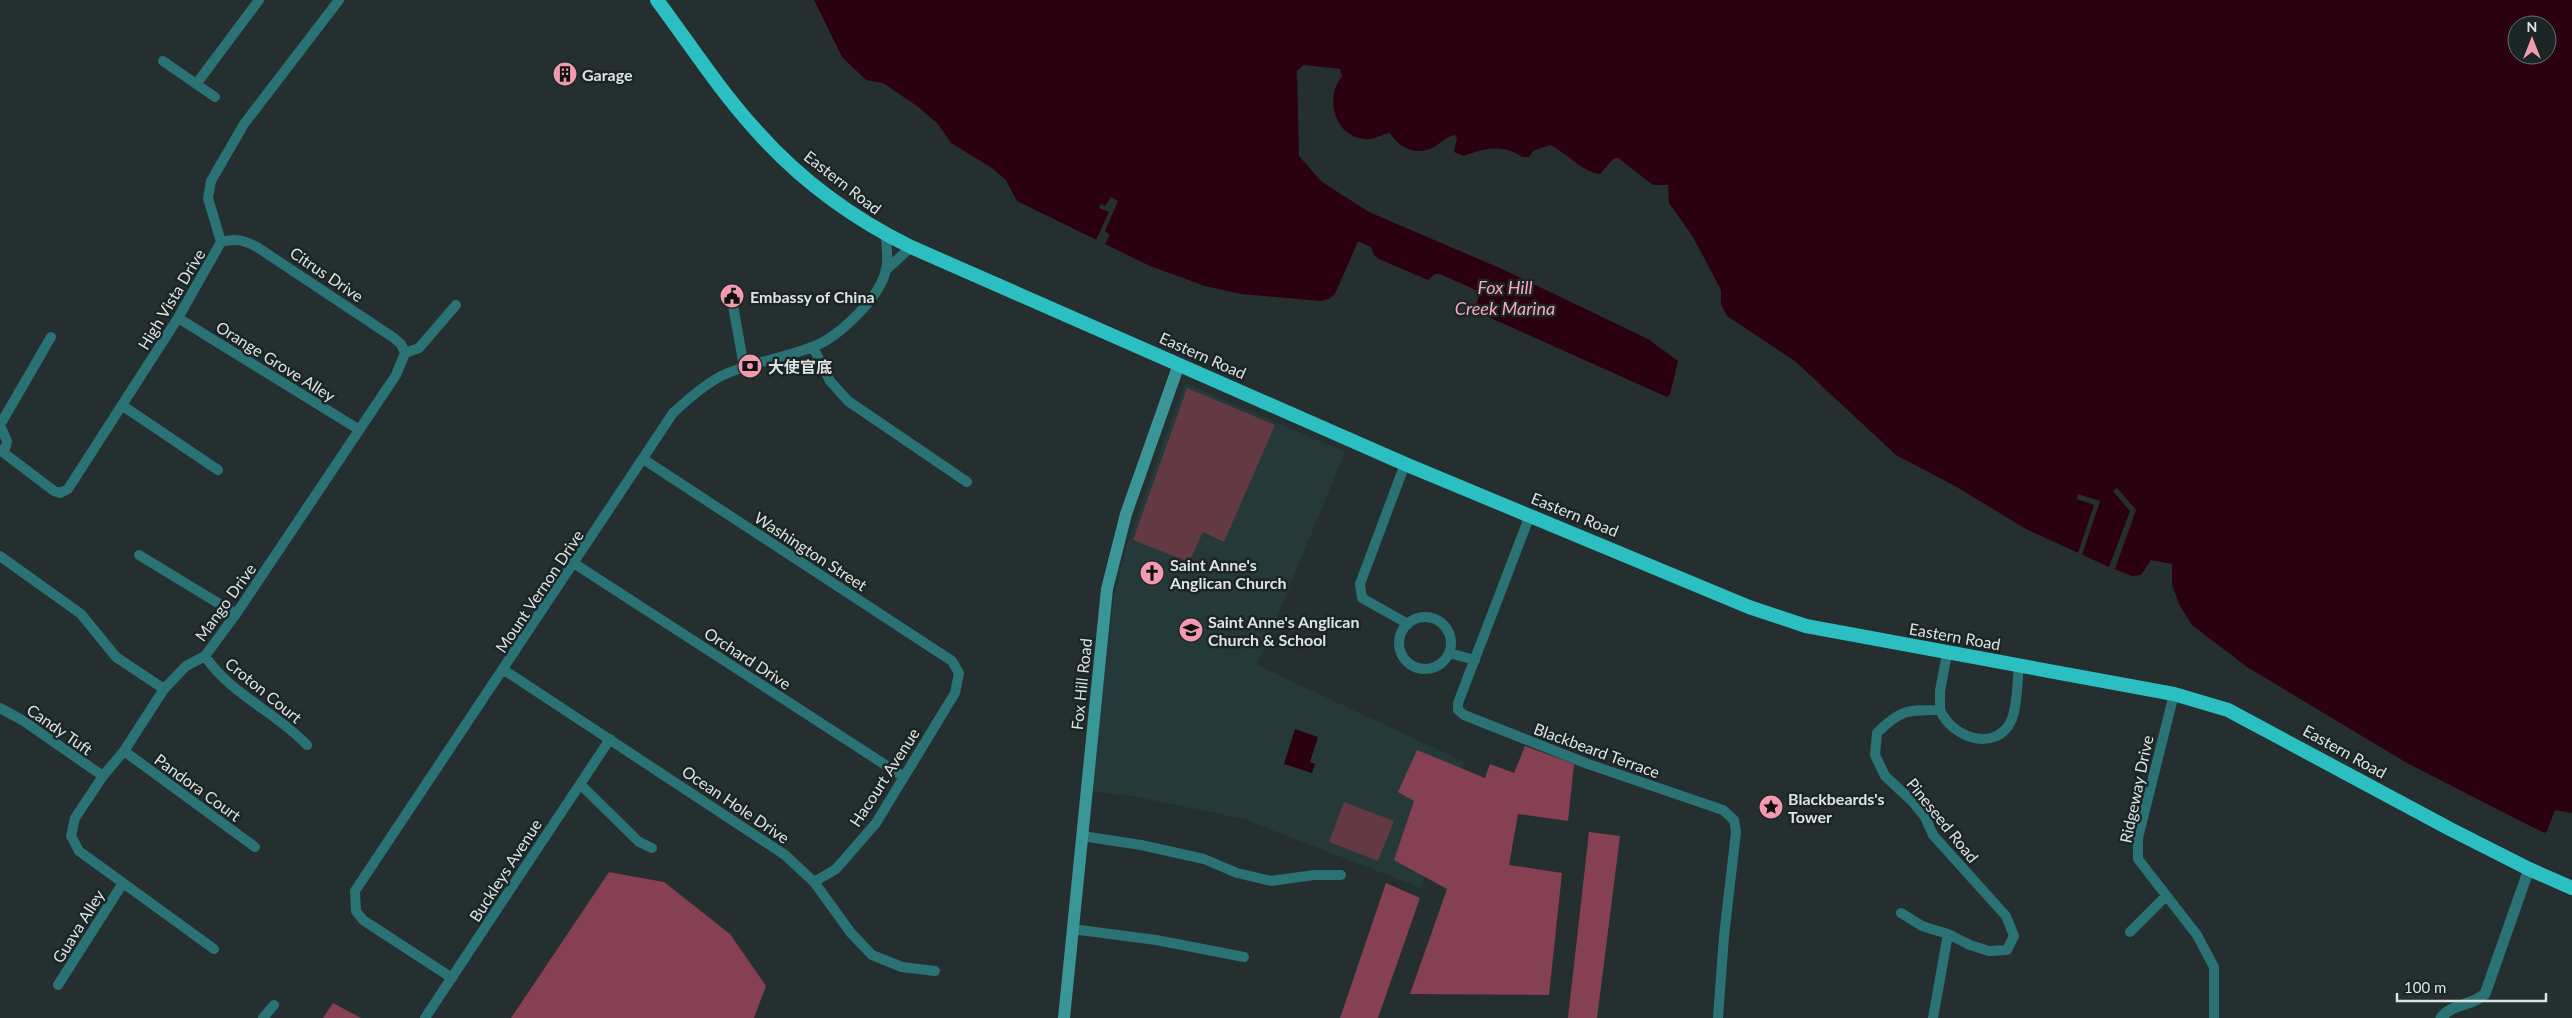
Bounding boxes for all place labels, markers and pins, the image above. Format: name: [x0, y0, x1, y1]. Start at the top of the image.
building icon: Garage: [552, 61, 578, 87]
place label: Garage: [582, 65, 633, 84]
public building icon: Embassy of China: [719, 283, 745, 309]
place label: Embassy of China: [750, 287, 875, 306]
bank icon: 大使官底: [737, 353, 763, 379]
place label: 大使官底: [768, 357, 832, 376]
place label: Saint Anne's Anglican Church: [1169, 555, 1286, 592]
church icon: Saint Anne's Anglican Church: [1139, 560, 1165, 586]
place label: Saint Anne's Anglican Church & School: [1208, 612, 1359, 649]
school or university icon: Saint Anne's Anglican Church & School: [1178, 617, 1204, 643]
place label: Blackbeards's Tower: [1788, 789, 1885, 826]
place icon: Blackbeards's Tower: [1758, 794, 1784, 820]

